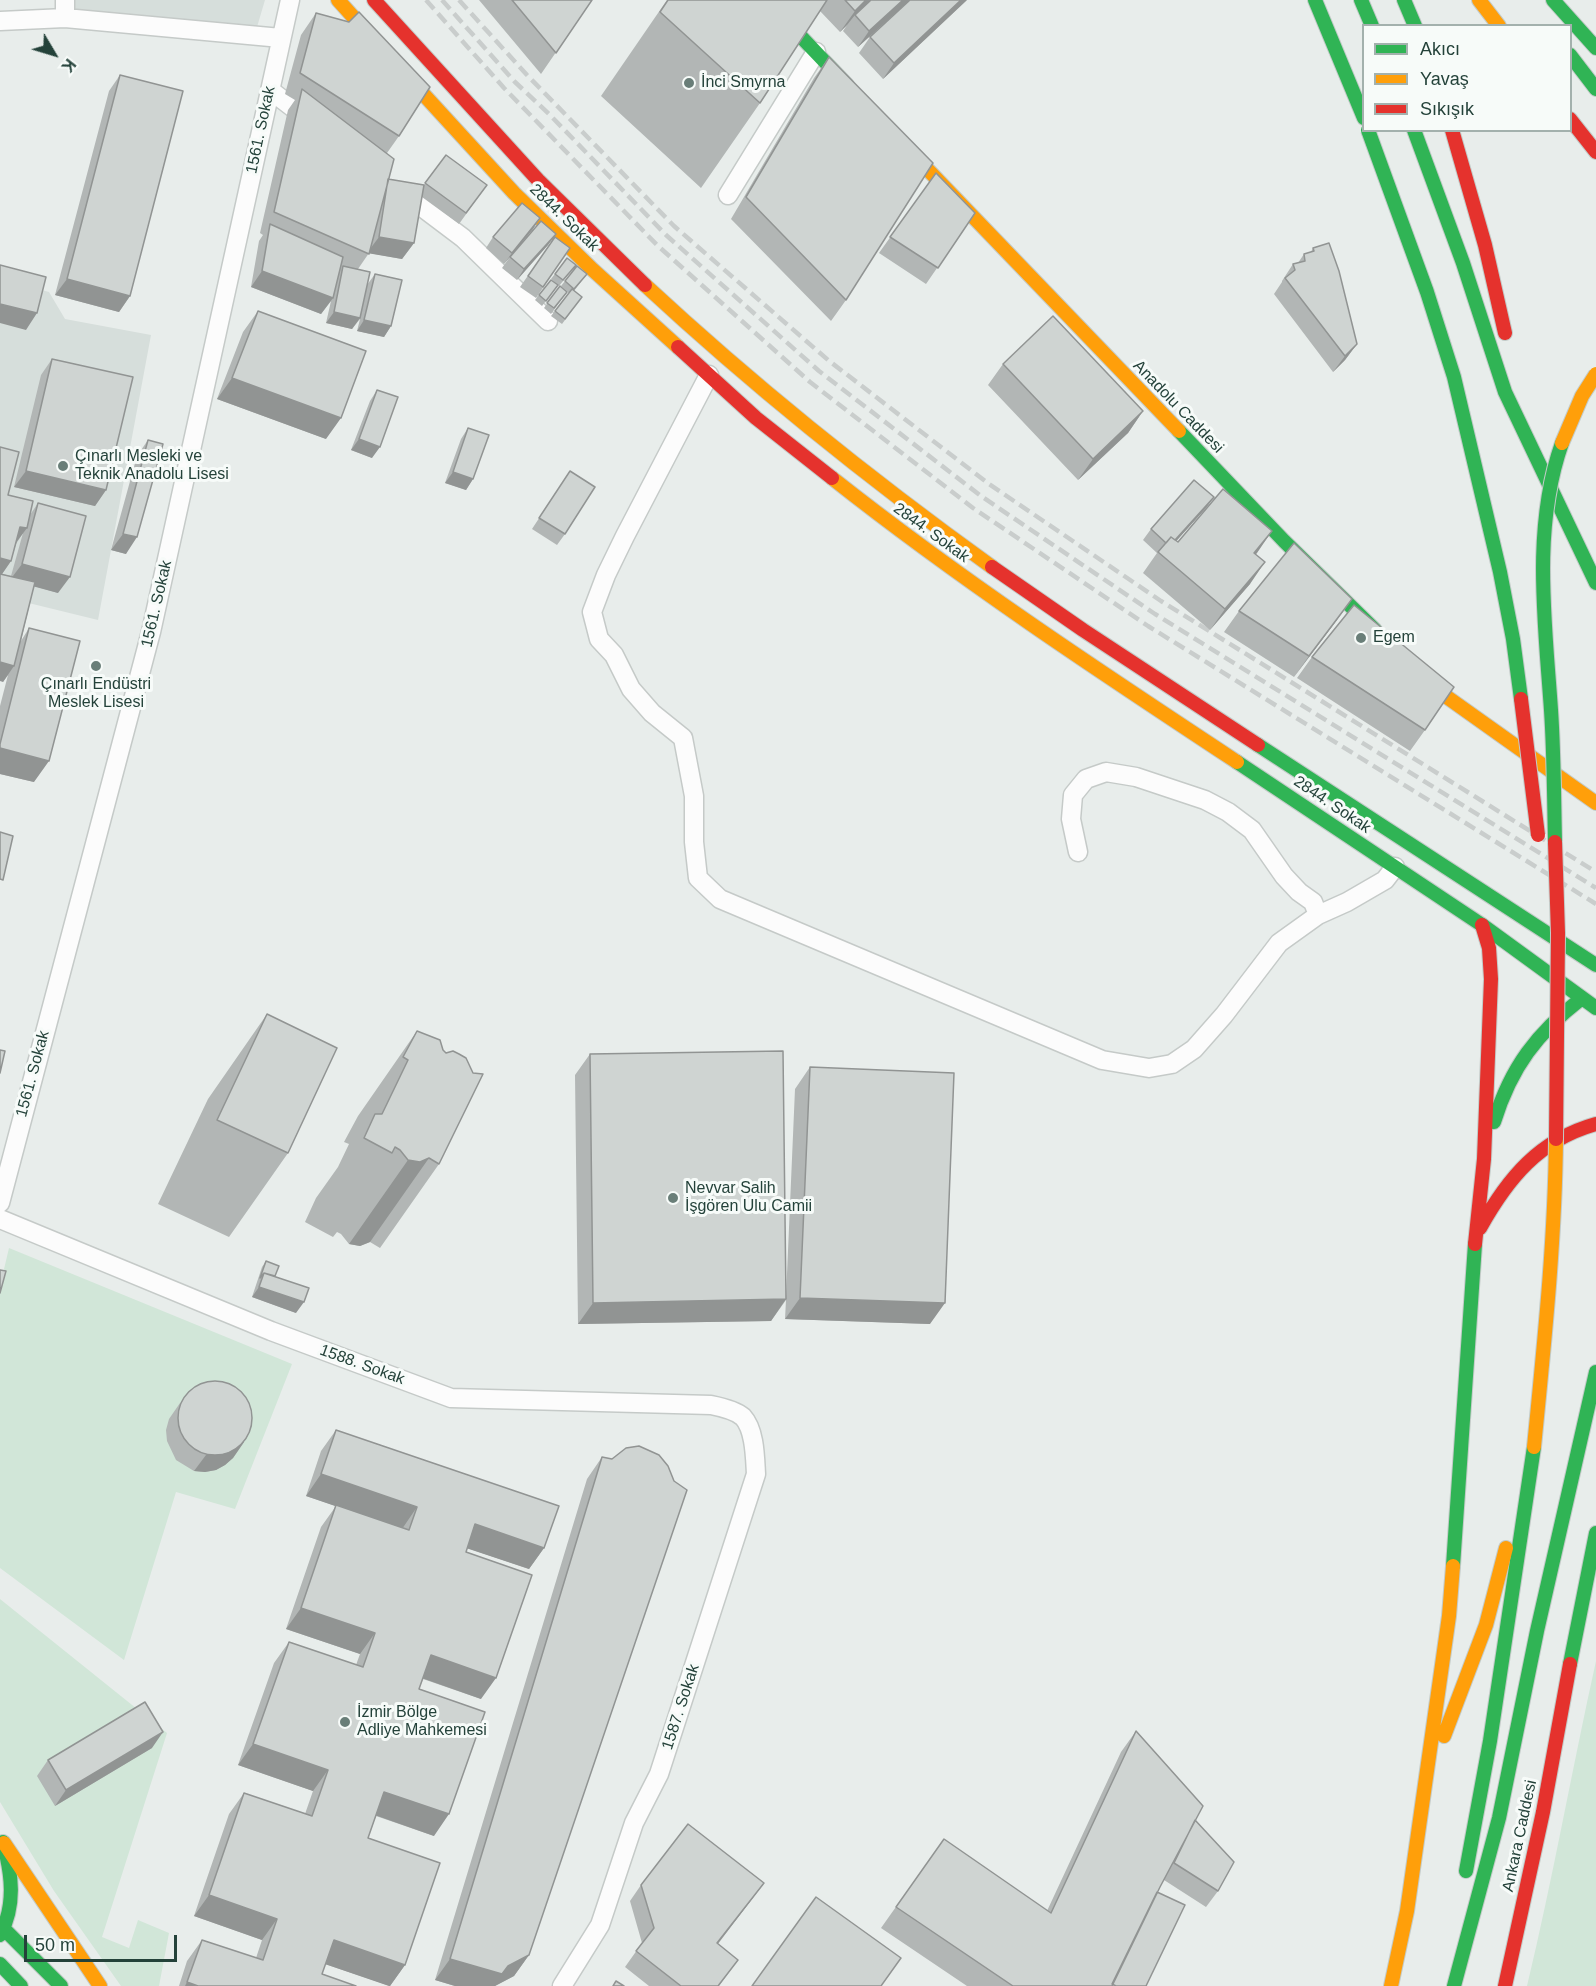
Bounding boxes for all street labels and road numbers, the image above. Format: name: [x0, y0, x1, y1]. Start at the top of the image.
street label: 1561. Sokak: [242, 84, 280, 176]
street label: 2844. Sokak: [525, 180, 603, 256]
street label: Anadolu Caddesi: [1129, 356, 1227, 458]
street label: 2844. Sokak: [889, 499, 973, 567]
street label: 1561. Sokak: [138, 559, 176, 649]
street label: 2844. Sokak: [1290, 772, 1374, 838]
street label: 1561. Sokak: [12, 1029, 54, 1119]
street label: 1588. Sokak: [317, 1341, 407, 1389]
street label: 1587. Sokak: [658, 1662, 704, 1752]
street label: Ankara Caddesi: [1499, 1778, 1541, 1894]

